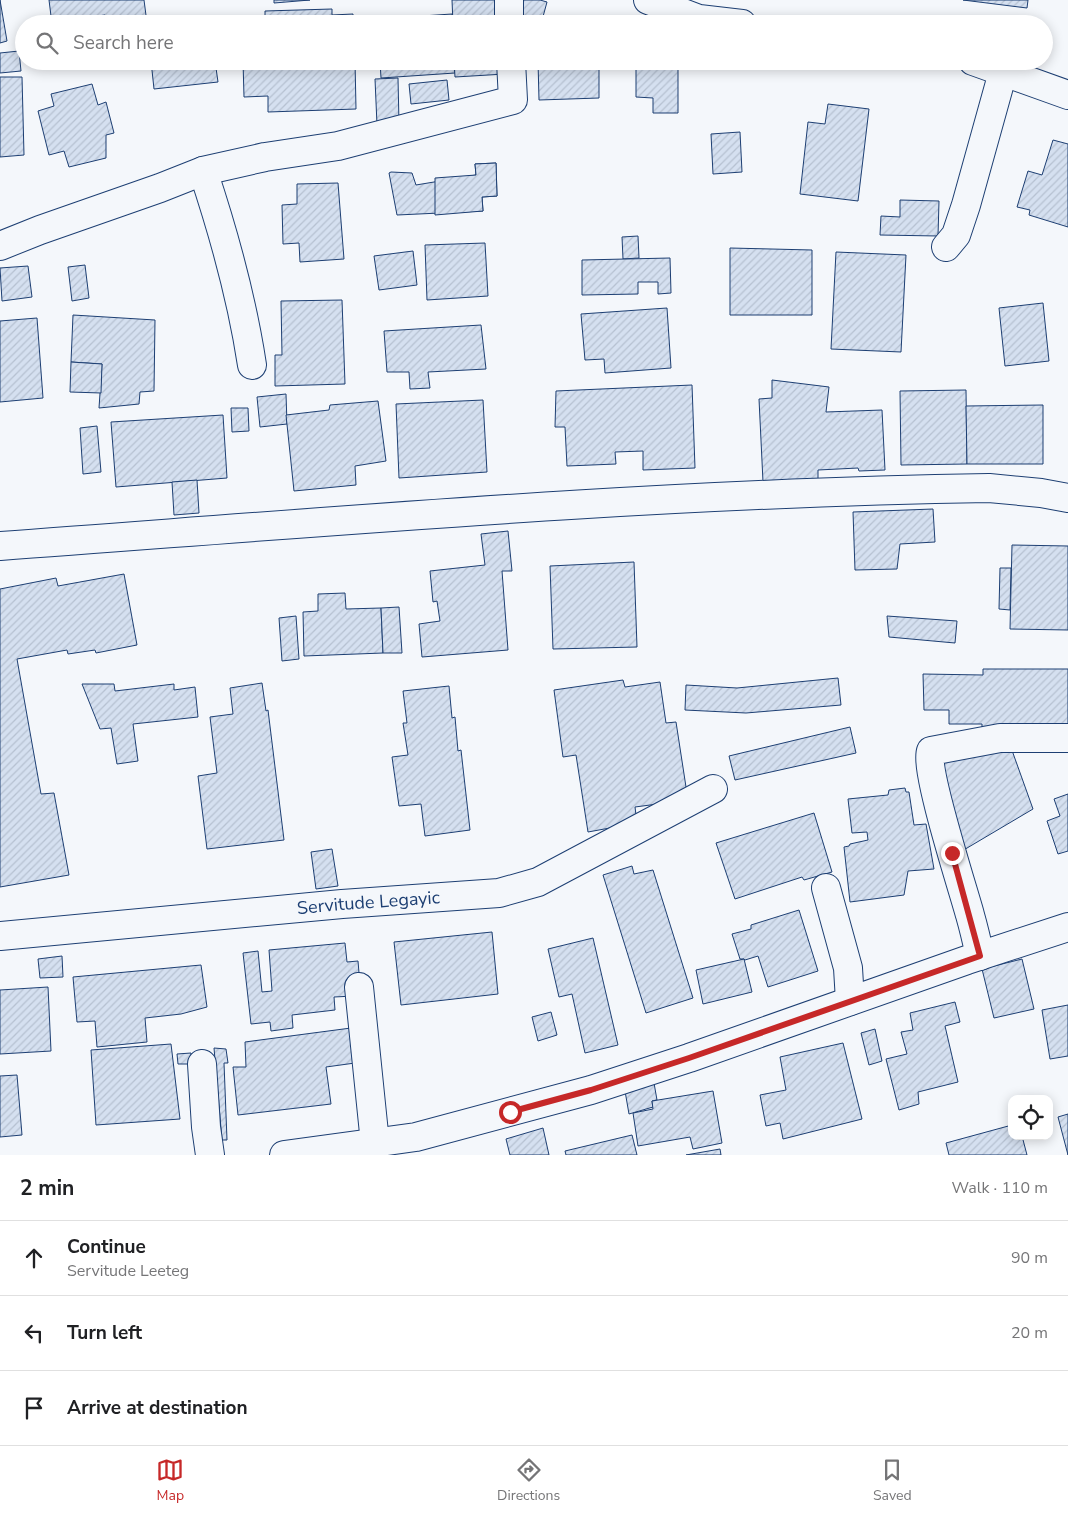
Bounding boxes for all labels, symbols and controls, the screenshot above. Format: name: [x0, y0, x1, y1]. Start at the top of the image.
search box: [15, 15, 1053, 70]
icon: search: [33, 29, 61, 57]
text: Search here: [73, 30, 174, 56]
route end: [941, 842, 964, 865]
street label: Servitude Legayic: [296, 885, 441, 920]
map controls: [1008, 1095, 1053, 1140]
button: locate: [1008, 1095, 1053, 1140]
route start: [499, 1101, 522, 1124]
text: 2 min: [20, 1174, 74, 1202]
text: Walk · 110 m: [952, 1177, 1048, 1199]
text: Continue: [67, 1234, 146, 1260]
icon: ahead: [20, 1244, 48, 1272]
text: 90 m: [1011, 1247, 1048, 1269]
text: Servitude Leeteg: [67, 1260, 189, 1282]
icon: left: [20, 1319, 48, 1347]
text: Turn left: [67, 1320, 142, 1346]
text: 20 m: [1011, 1322, 1048, 1344]
icon: arrive: [20, 1394, 48, 1422]
text: Arrive at destination: [67, 1395, 248, 1421]
tab: Map: [156, 1456, 184, 1505]
tab: Directions: [497, 1456, 560, 1505]
tab: Saved: [873, 1456, 912, 1505]

